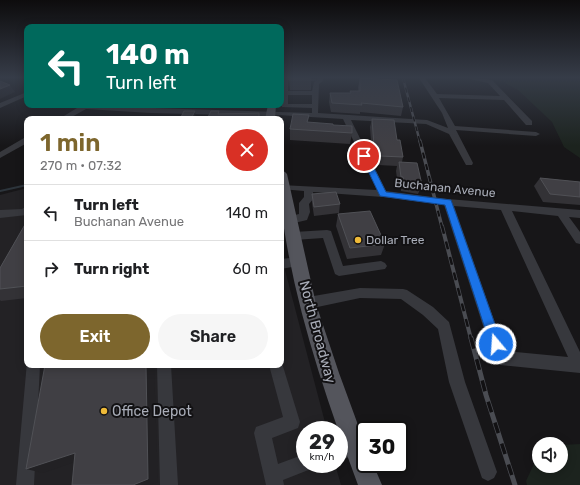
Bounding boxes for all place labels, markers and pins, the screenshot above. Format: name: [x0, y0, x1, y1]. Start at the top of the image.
pin: [347, 139, 381, 173]
place label: Dollar Tree: [366, 233, 425, 247]
marker: Dollar Tree: [353, 235, 363, 245]
place label: Office Depot: [112, 403, 192, 420]
marker: Office Depot: [99, 406, 109, 416]

